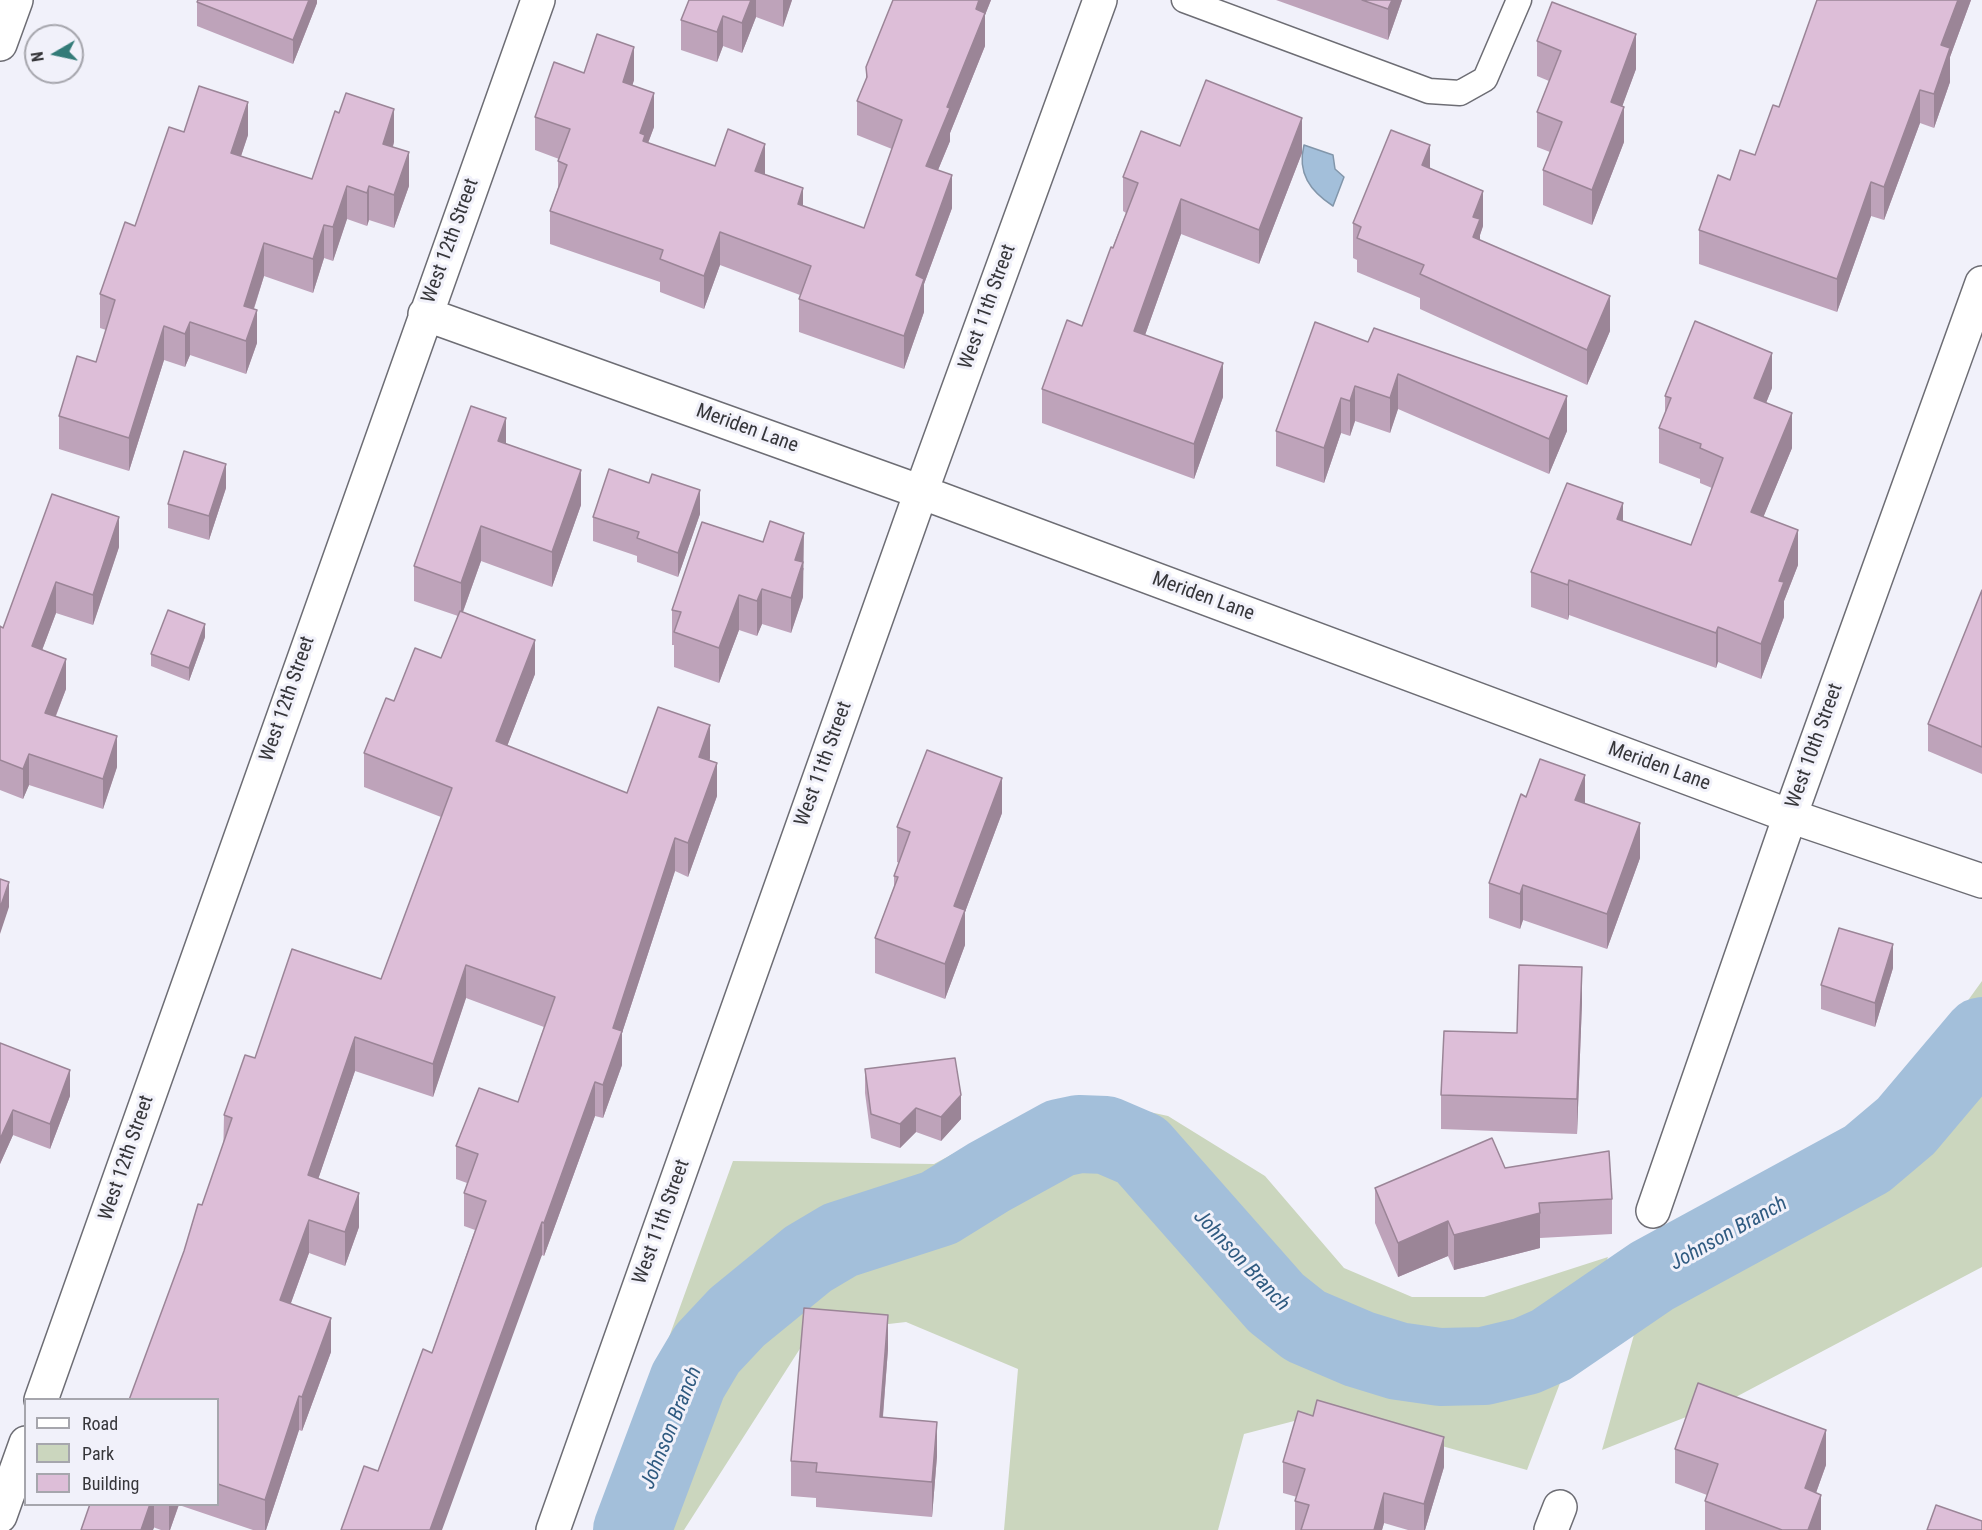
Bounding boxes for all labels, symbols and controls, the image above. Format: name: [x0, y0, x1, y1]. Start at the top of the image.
north arrow: [24, 24, 84, 84]
text: N: [28, 50, 48, 63]
street label: West 12th Street: [417, 175, 485, 307]
street label: West 11th Street: [954, 241, 1022, 373]
street label: Meriden Lane: [693, 399, 801, 459]
street label: Meriden Lane: [1149, 567, 1257, 627]
street label: West 12th Street: [255, 633, 321, 765]
street label: West 10th Street: [1781, 680, 1849, 812]
street label: West 11th Street: [790, 698, 858, 830]
street label: Meriden Lane: [1605, 737, 1713, 797]
street label: West 12th Street: [94, 1092, 160, 1224]
street label: West 11th Street: [628, 1156, 696, 1288]
water label: Johnson Branch: [1666, 1192, 1792, 1276]
water label: Johnson Branch: [1188, 1205, 1294, 1317]
water label: Johnson Branch: [636, 1363, 708, 1493]
legend: [24, 1398, 219, 1506]
text: Road: [82, 1413, 118, 1434]
text: Park: [82, 1443, 114, 1464]
text: Building: [82, 1473, 139, 1494]

